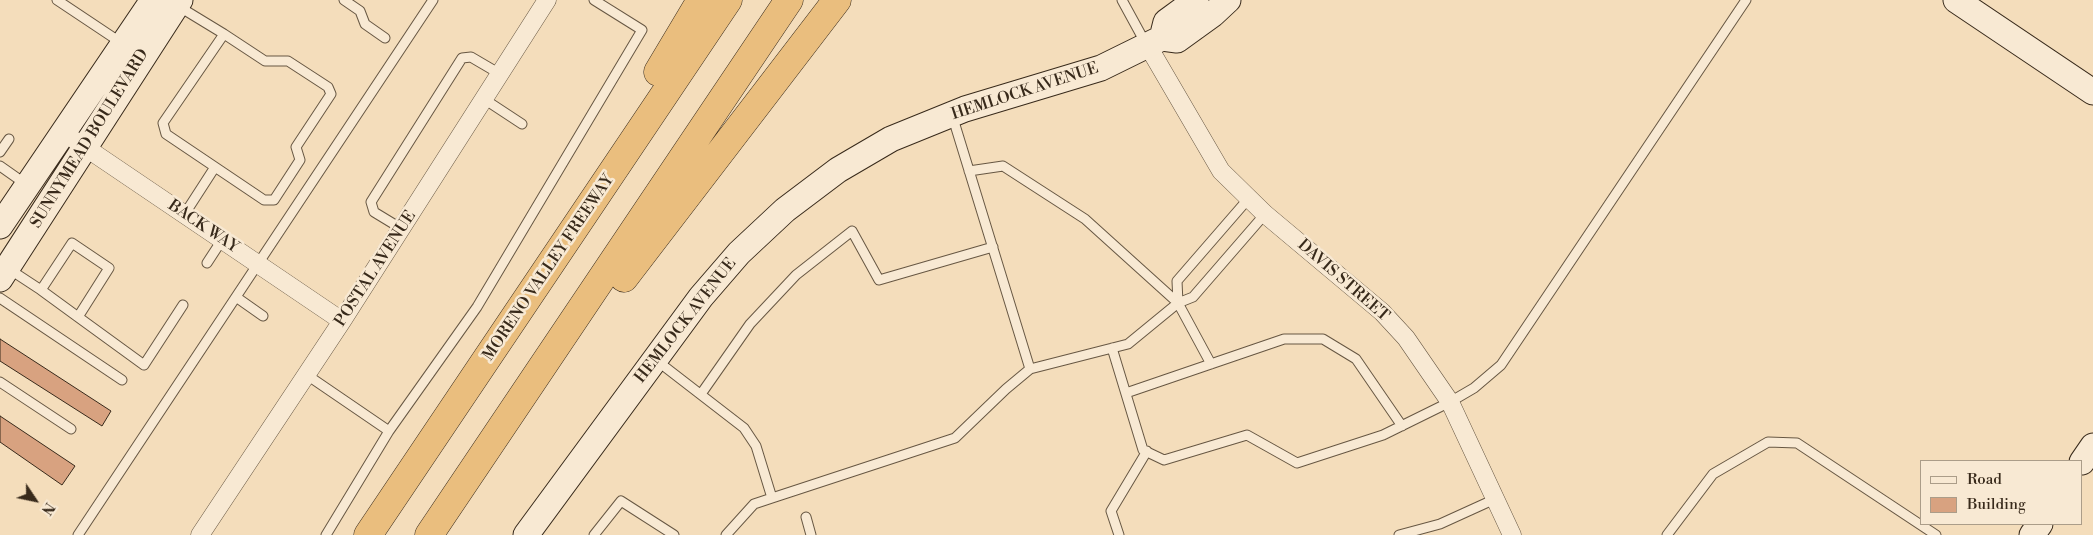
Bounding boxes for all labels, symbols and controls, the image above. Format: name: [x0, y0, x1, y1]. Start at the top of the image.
street label: SUNNYMEAD BOULEVARD: [27, 46, 153, 232]
street label: HEMLOCK AVENUE: [949, 59, 1101, 125]
street label: MORENO VALLEY FREEWAY: [479, 171, 619, 365]
street label: BACK WAY: [164, 196, 242, 258]
street label: POSTAL AVENUE: [331, 207, 421, 331]
street label: DAVIS STREET: [1293, 236, 1393, 326]
street label: HEMLOCK AVENUE: [631, 255, 741, 387]
legend: [1920, 460, 2083, 525]
text: Road: [1967, 470, 2002, 489]
north arrow: [10, 475, 60, 525]
text: Building: [1967, 495, 2026, 514]
text: N: [37, 499, 58, 518]

